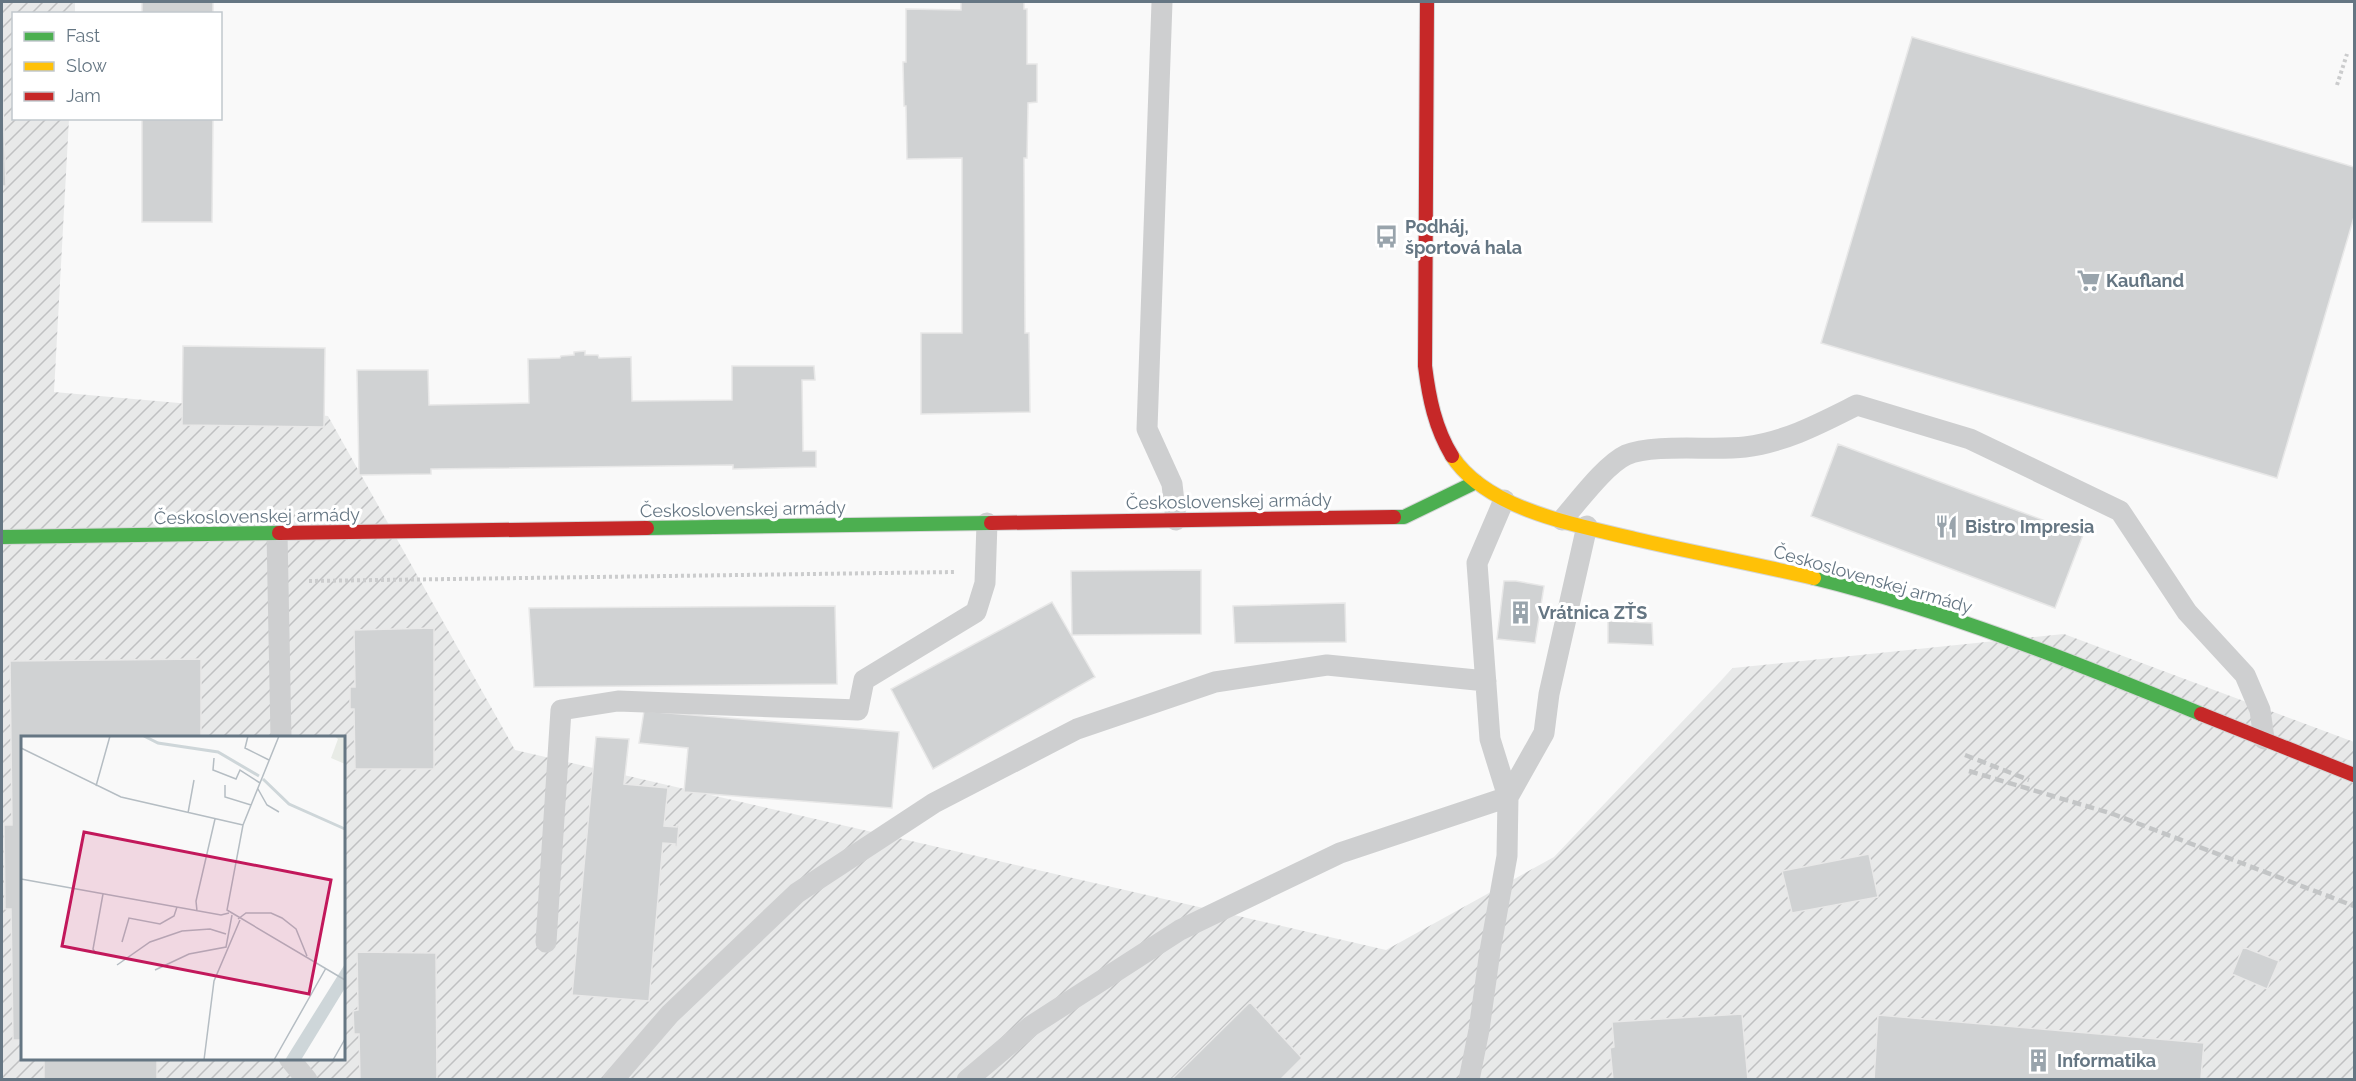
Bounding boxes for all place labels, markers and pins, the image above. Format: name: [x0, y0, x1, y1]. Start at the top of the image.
place label: Podháj, športová hala: [1405, 216, 1522, 258]
bus stop icon: Podháj, športová hala: [1374, 223, 1400, 249]
supermarket icon: Kaufland: [2075, 267, 2101, 293]
place label: Kaufland: [2106, 270, 2184, 291]
restaurant icon: Bistro Impresia: [1934, 513, 1960, 539]
place label: Bistro Impresia: [1965, 516, 2094, 537]
building icon: Vrátnica ZŤS: [1507, 599, 1533, 625]
place label: Vrátnica ZŤS: [1538, 602, 1647, 623]
building icon: Informatika: [2026, 1047, 2052, 1073]
place label: Informatika: [2057, 1050, 2156, 1071]

